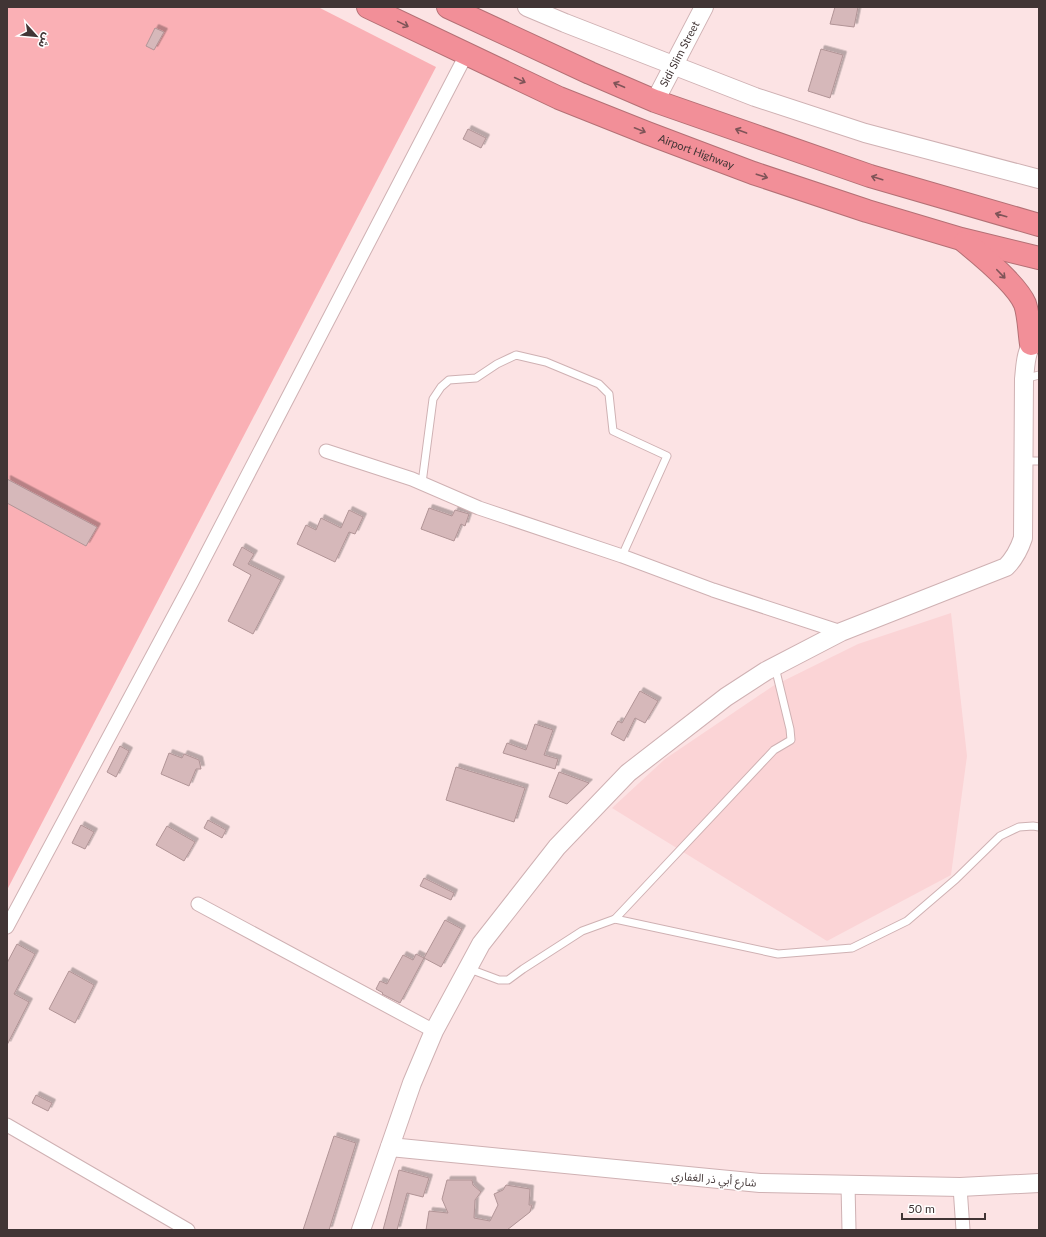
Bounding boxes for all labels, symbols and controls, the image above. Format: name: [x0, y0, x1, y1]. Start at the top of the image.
north arrow: [16, 16, 56, 56]
street label: Sidi Slim Street: [657, 19, 702, 89]
one-way arrow: [396, 21, 408, 28]
text: ش: [35, 31, 55, 50]
one-way arrow: [514, 77, 526, 84]
one-way arrow: [613, 81, 625, 89]
one-way arrow: [633, 127, 645, 135]
one-way arrow: [735, 127, 747, 135]
street label: Airport Highway: [657, 131, 736, 171]
one-way arrow: [755, 173, 768, 180]
one-way arrow: [870, 174, 883, 181]
one-way arrow: [995, 211, 1008, 218]
one-way arrow: [996, 269, 1005, 279]
street label: شارع أبي ذر الغفاري: [671, 1168, 757, 1192]
scale bar: [902, 1195, 985, 1221]
text: 50 m: [908, 1201, 935, 1216]

